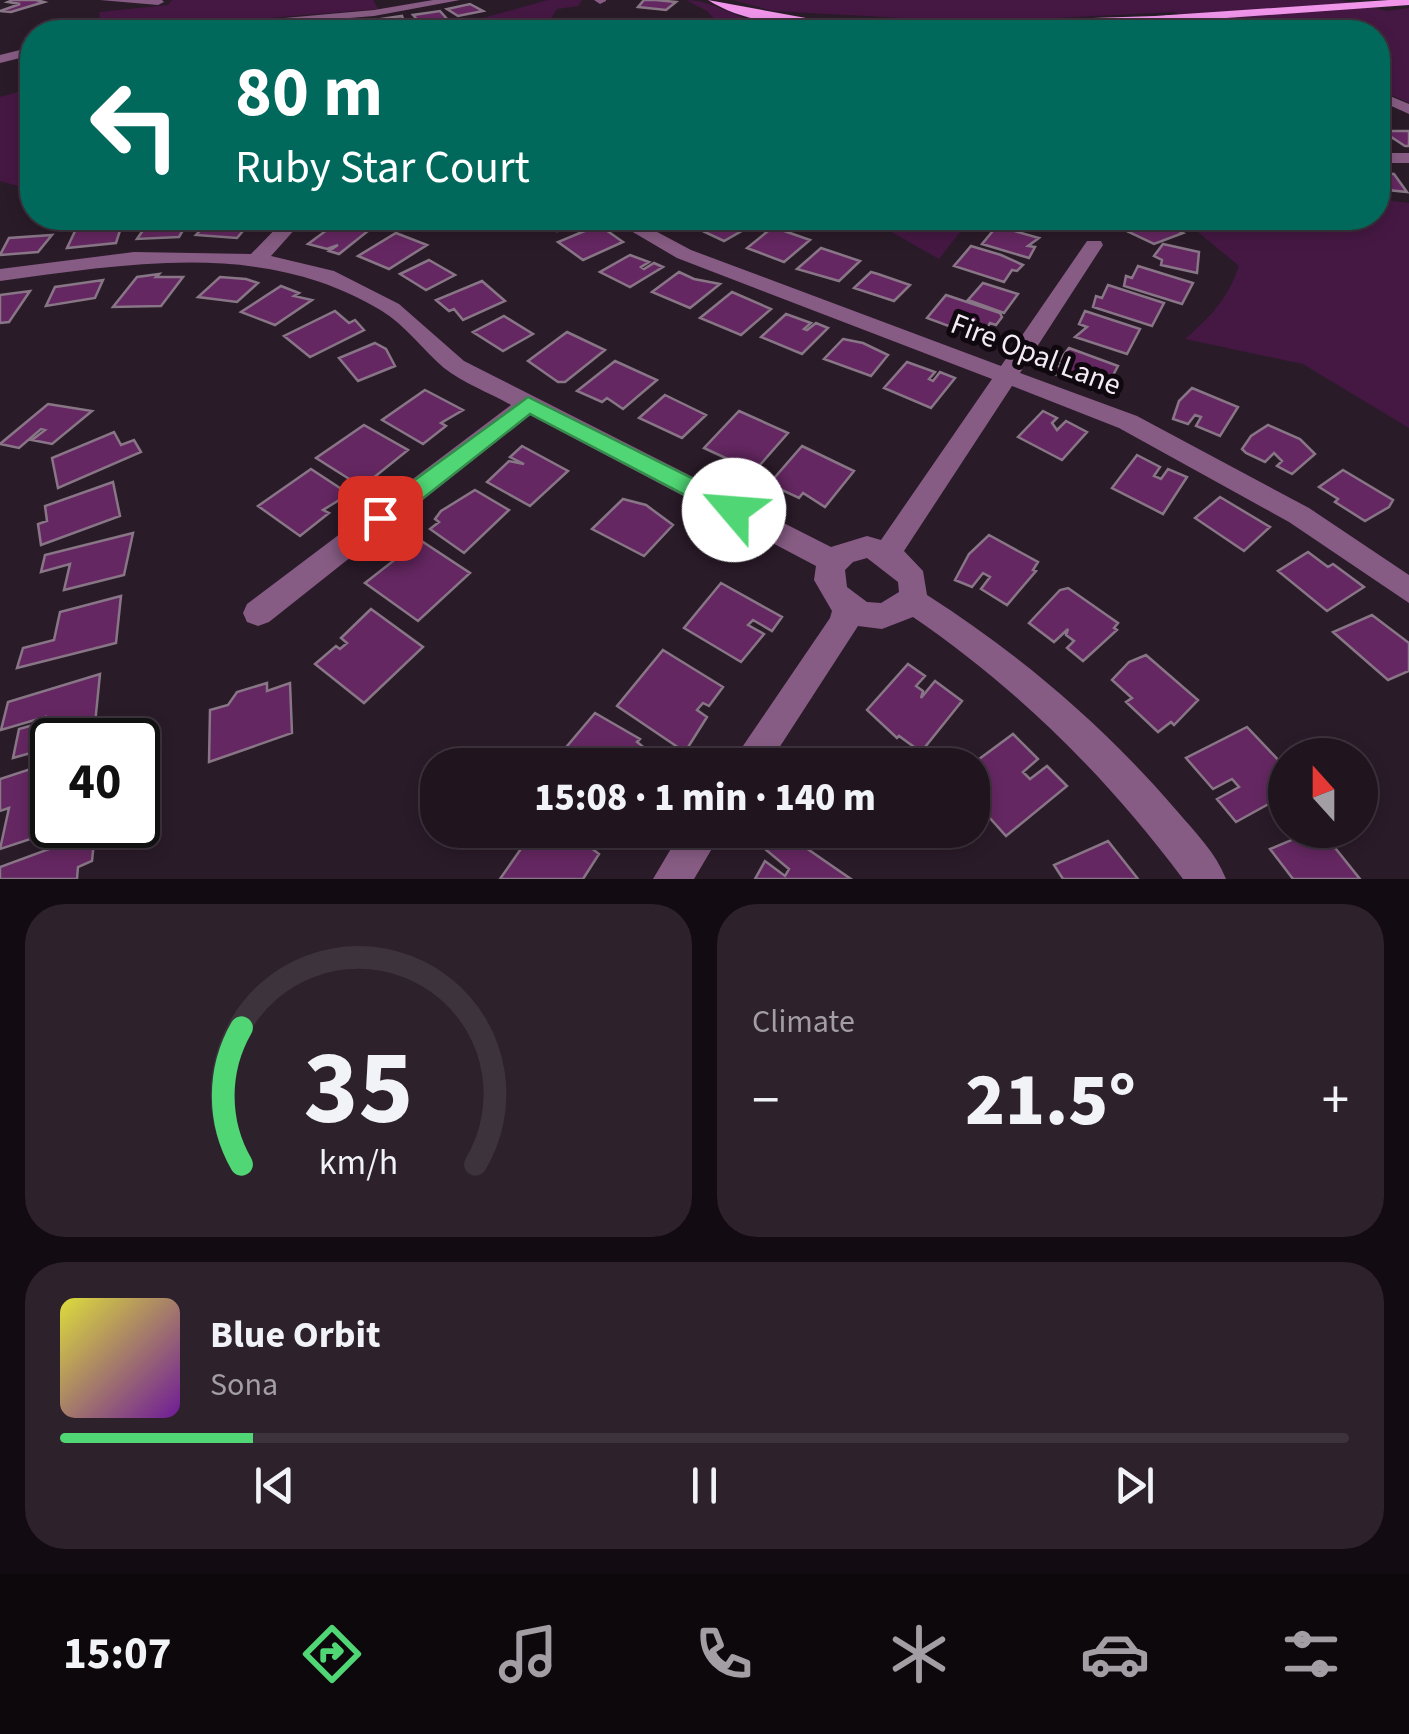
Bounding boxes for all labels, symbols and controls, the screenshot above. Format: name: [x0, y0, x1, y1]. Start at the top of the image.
text: 80 m: [235, 43, 383, 143]
icon: left: [70, 60, 200, 190]
text: Ruby Star Court: [235, 136, 530, 200]
street label: Fire Opal Lane: [945, 302, 1127, 407]
position arrow: [682, 458, 786, 562]
pin: [338, 476, 423, 561]
icon: arrive: [353, 491, 408, 546]
speed limit sign: 40: [30, 718, 160, 848]
north arrow: [1268, 738, 1378, 848]
map controls: [1268, 738, 1378, 848]
text: 15:08 · 1 min · 140 m: [534, 771, 876, 825]
text: Climate: [752, 999, 855, 1045]
text: 35: [304, 1016, 413, 1164]
text: 21.5°: [965, 1047, 1136, 1154]
text: −: [752, 1062, 779, 1140]
text: +: [1322, 1062, 1349, 1140]
text: km/h: [319, 1137, 398, 1188]
text: Blue Orbit: [210, 1308, 381, 1362]
text: Sona: [210, 1362, 278, 1408]
icon: previous: [247, 1458, 302, 1513]
icon: pause: [677, 1458, 732, 1513]
icon: next: [1107, 1458, 1162, 1513]
icon: directions: [297, 1619, 367, 1689]
icon: music: [493, 1619, 563, 1689]
icon: phone: [689, 1619, 759, 1689]
icon: climate: [884, 1619, 954, 1689]
icon: car: [1080, 1619, 1150, 1689]
icon: filters: [1276, 1619, 1346, 1689]
text: 15:07: [63, 1622, 171, 1686]

